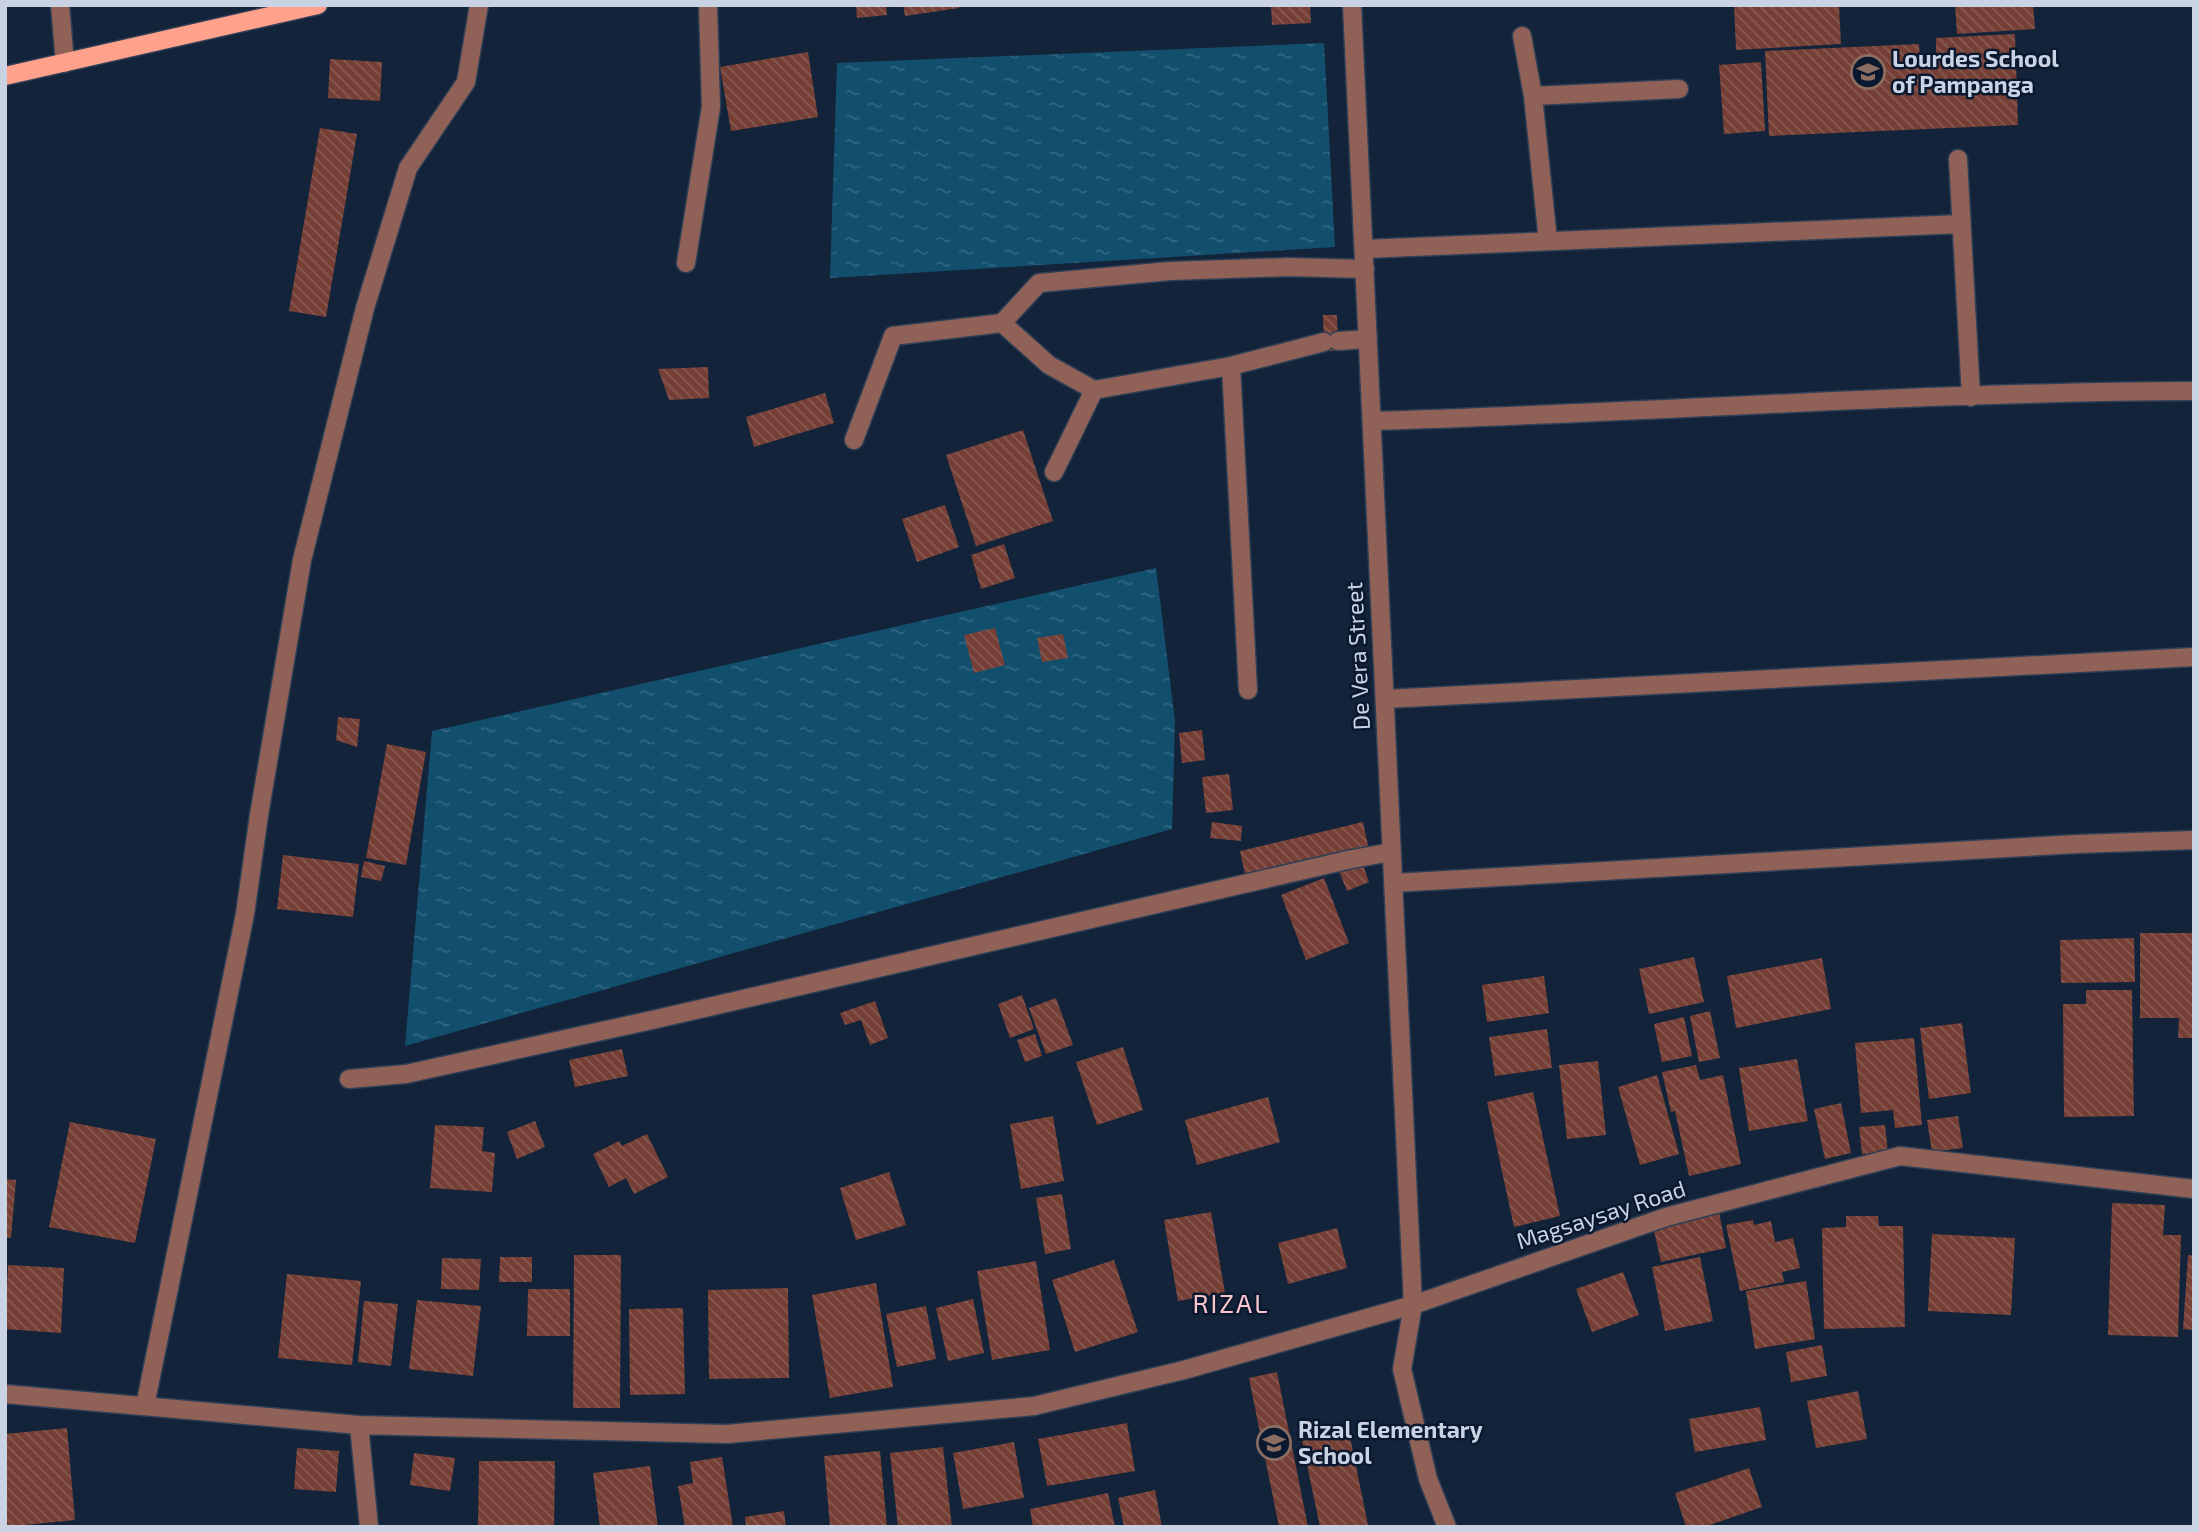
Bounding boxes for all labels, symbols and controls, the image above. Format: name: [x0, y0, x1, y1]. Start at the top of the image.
place label: Lourdes School of Pampanga: [1892, 44, 2059, 98]
school or university icon: Lourdes School of Pampanga: [1849, 53, 1887, 91]
street label: De Vera Street: [1339, 581, 1375, 731]
street label: Magsaysay Road: [1513, 1174, 1689, 1255]
district label: RIZAL: [1192, 1287, 1270, 1318]
place label: Rizal Elementary School: [1298, 1415, 1483, 1469]
school or university icon: Rizal Elementary School: [1255, 1424, 1293, 1462]

